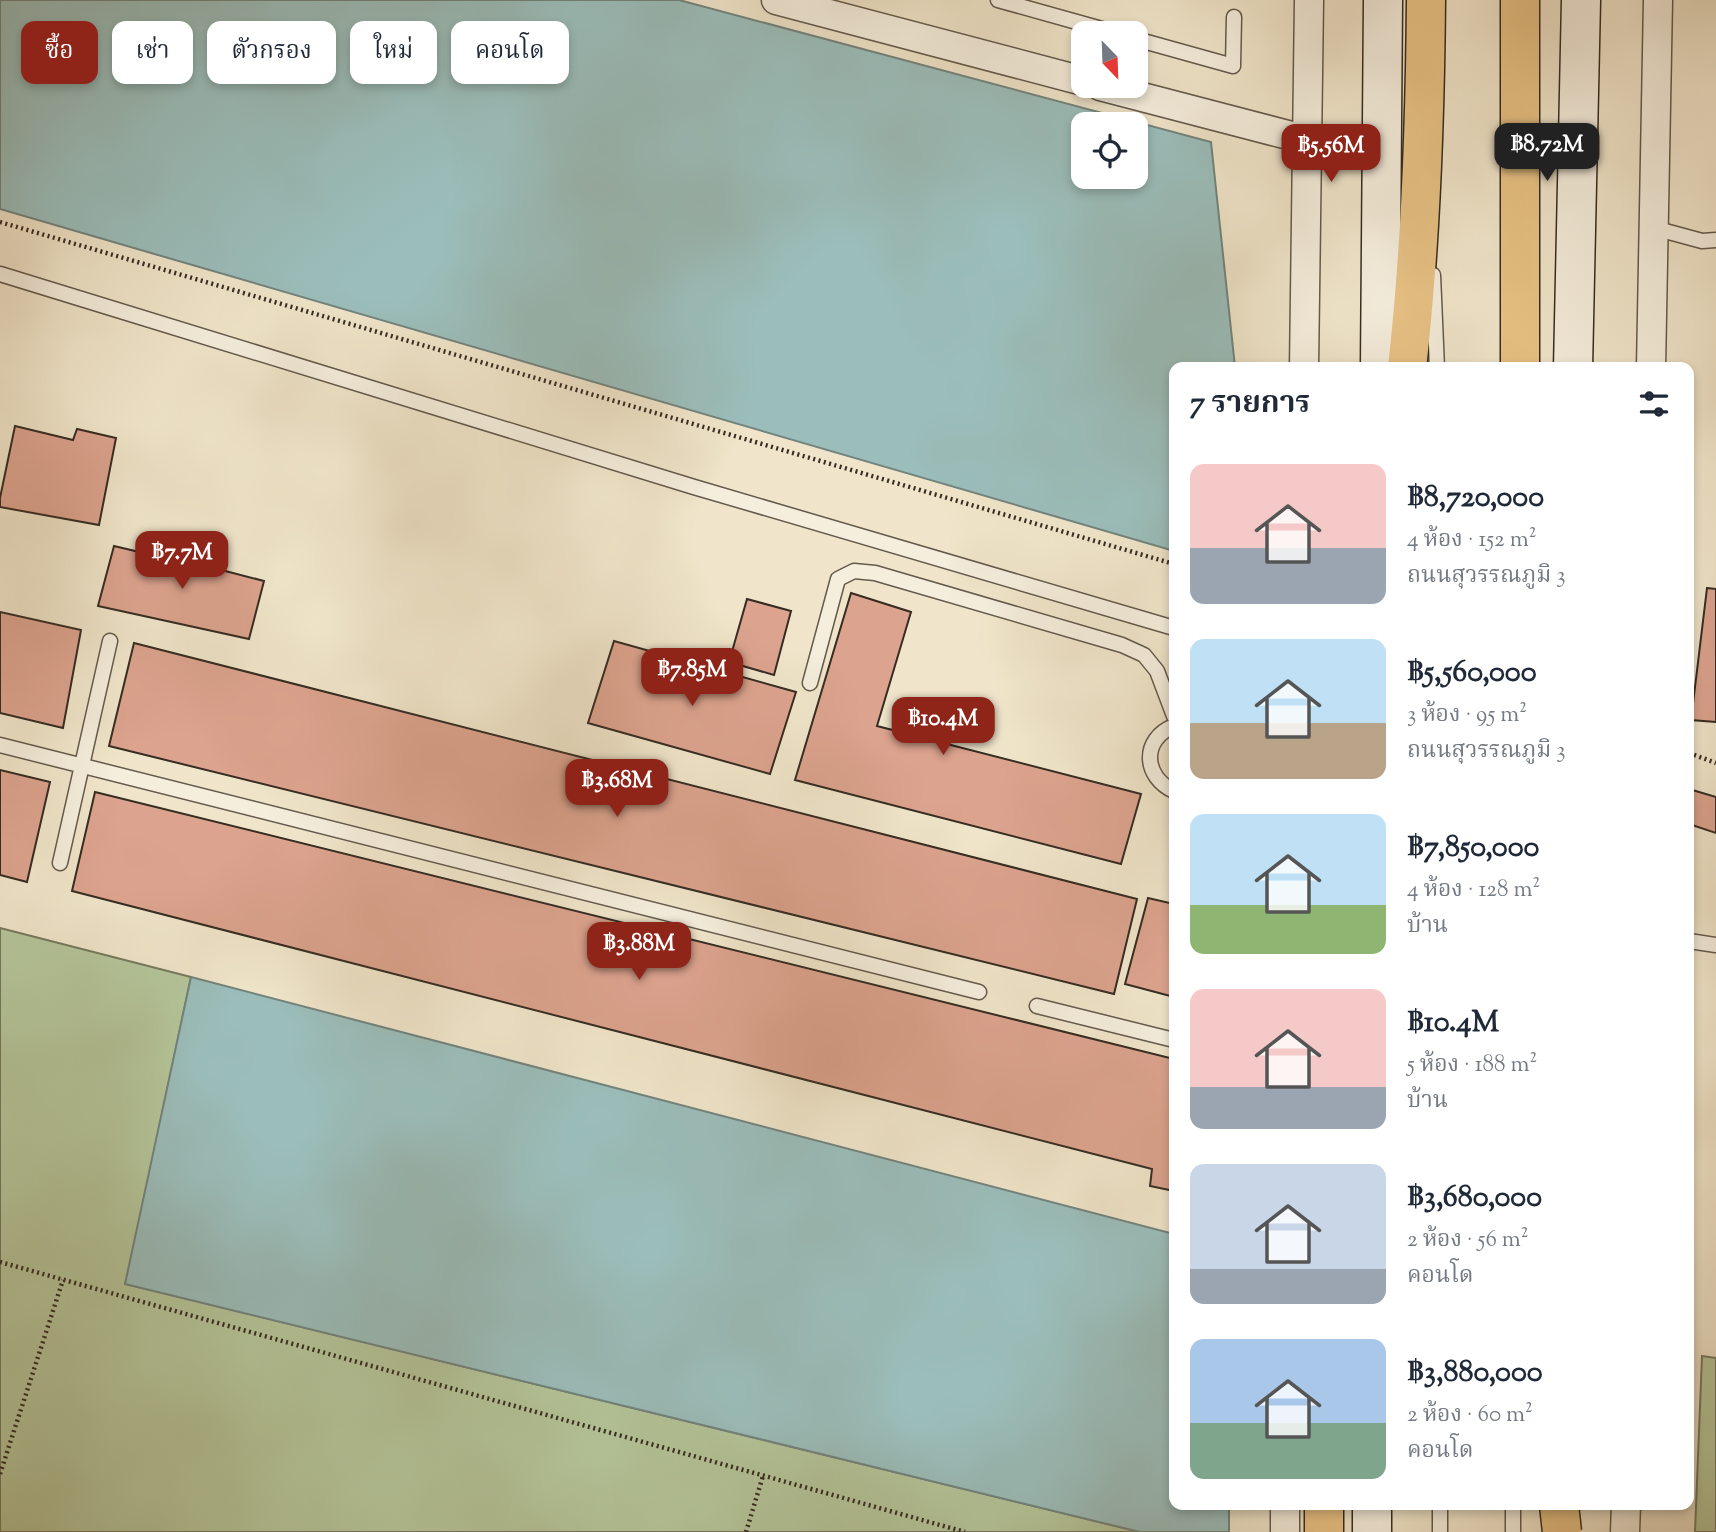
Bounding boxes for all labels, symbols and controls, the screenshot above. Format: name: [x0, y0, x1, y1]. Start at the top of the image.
chip: ซื้อ: [21, 21, 98, 84]
chip: เช่า: [112, 21, 193, 84]
chip: ตัวกรอง: [207, 21, 336, 84]
chip: ใหม่: [350, 21, 437, 84]
chip: คอนโด: [451, 21, 569, 84]
north arrow: [1071, 21, 1148, 98]
map controls: [1071, 21, 1148, 189]
button: locate: [1071, 112, 1148, 189]
pin: ฿5.56M: [1274, 124, 1388, 184]
pin: ฿8.72M: [1490, 124, 1604, 183]
text: ฿8.72M: [1510, 129, 1584, 162]
text: ฿5.56M: [1298, 130, 1364, 163]
text: 7 รายการ: [1190, 383, 1310, 426]
icon: filters: [1635, 385, 1673, 423]
text: ฿8,720,000: [1407, 477, 1544, 520]
icon: home: [1246, 492, 1330, 576]
text: 4 ห้อง · 152 m²: [1407, 524, 1537, 557]
pin: ฿7.7M: [133, 532, 231, 591]
text: ฿7.7M: [151, 537, 213, 570]
text: ถนนสุวรรณภูมิ 3: [1407, 560, 1565, 593]
pin: ฿7.85M: [635, 648, 749, 708]
text: ฿5,560,000: [1407, 652, 1537, 695]
text: ฿7.85M: [657, 654, 727, 687]
icon: home: [1246, 667, 1330, 751]
pin: ฿10.4M: [886, 698, 1000, 757]
text: 3 ห้อง · 95 m²: [1407, 699, 1527, 732]
text: ฿10.4M: [908, 703, 978, 736]
text: ถนนสุวรรณภูมิ 3: [1407, 735, 1565, 768]
pin: ฿3.68M: [560, 760, 674, 819]
text: ฿3.68M: [581, 765, 653, 798]
text: ฿7,850,000: [1407, 827, 1539, 870]
icon: home: [1246, 842, 1330, 926]
text: 4 ห้อง · 128 m²: [1407, 874, 1540, 907]
text: บ้าน: [1407, 910, 1448, 943]
pin: ฿3.88M: [582, 922, 696, 982]
text: ฿3.88M: [603, 928, 675, 961]
text: ฿10.4M: [1407, 1002, 1499, 1045]
icon: home: [1246, 1017, 1330, 1101]
text: 5 ห้อง · 188 m²: [1407, 1049, 1537, 1082]
text: บ้าน: [1407, 1085, 1448, 1118]
text: ฿3,680,000: [1407, 1177, 1542, 1220]
icon: home: [1246, 1192, 1330, 1276]
text: 2 ห้อง · 56 m²: [1407, 1224, 1529, 1257]
text: คอนโด: [1407, 1260, 1474, 1293]
text: ฿3,880,000: [1407, 1352, 1543, 1395]
icon: home: [1246, 1367, 1330, 1451]
text: 2 ห้อง · 60 m²: [1407, 1399, 1533, 1432]
text: คอนโด: [1407, 1435, 1474, 1468]

